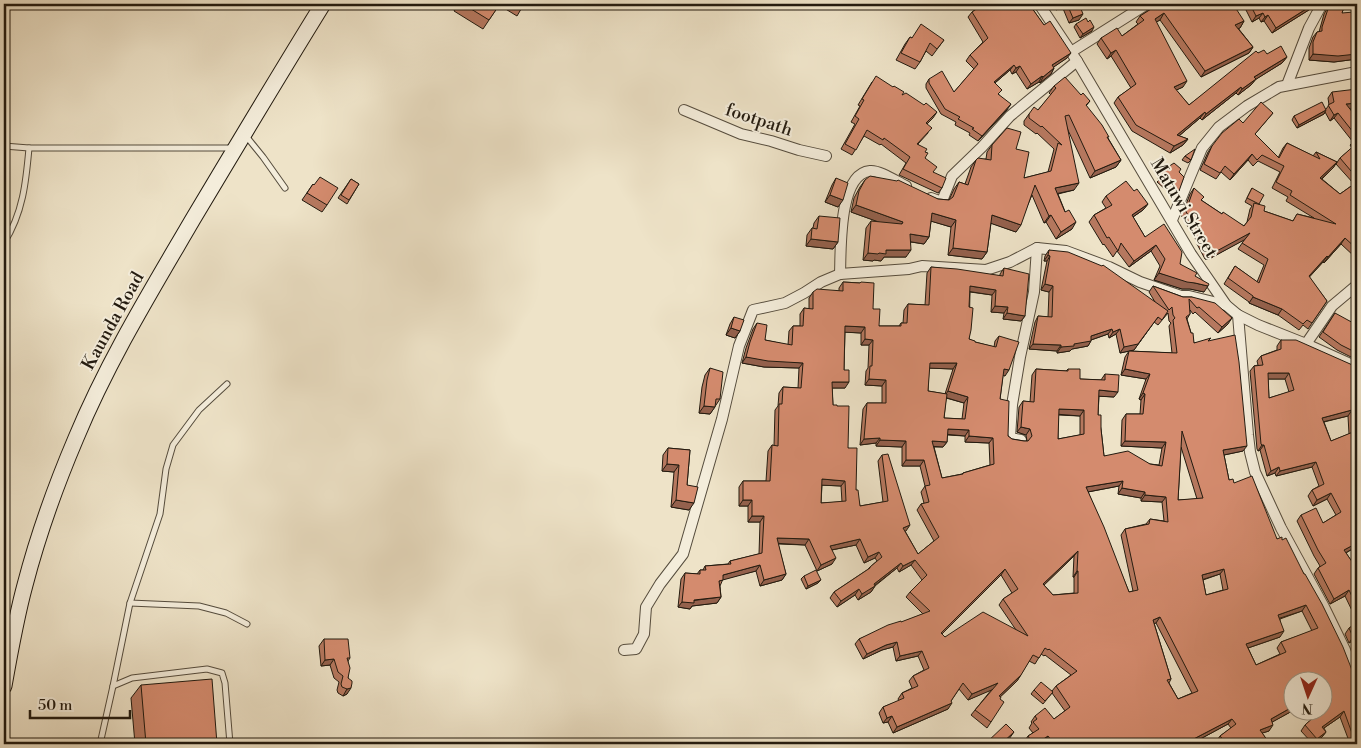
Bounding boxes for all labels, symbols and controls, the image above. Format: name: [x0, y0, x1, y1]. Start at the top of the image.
street label: footpath: [722, 98, 796, 142]
street label: Matuwi Street: [1145, 154, 1223, 263]
street label: Kaunda Road: [77, 267, 150, 374]
north arrow: [1284, 670, 1334, 720]
scale bar: [30, 688, 130, 720]
text: 50 m: [38, 696, 72, 715]
text: N: [1301, 699, 1313, 717]

